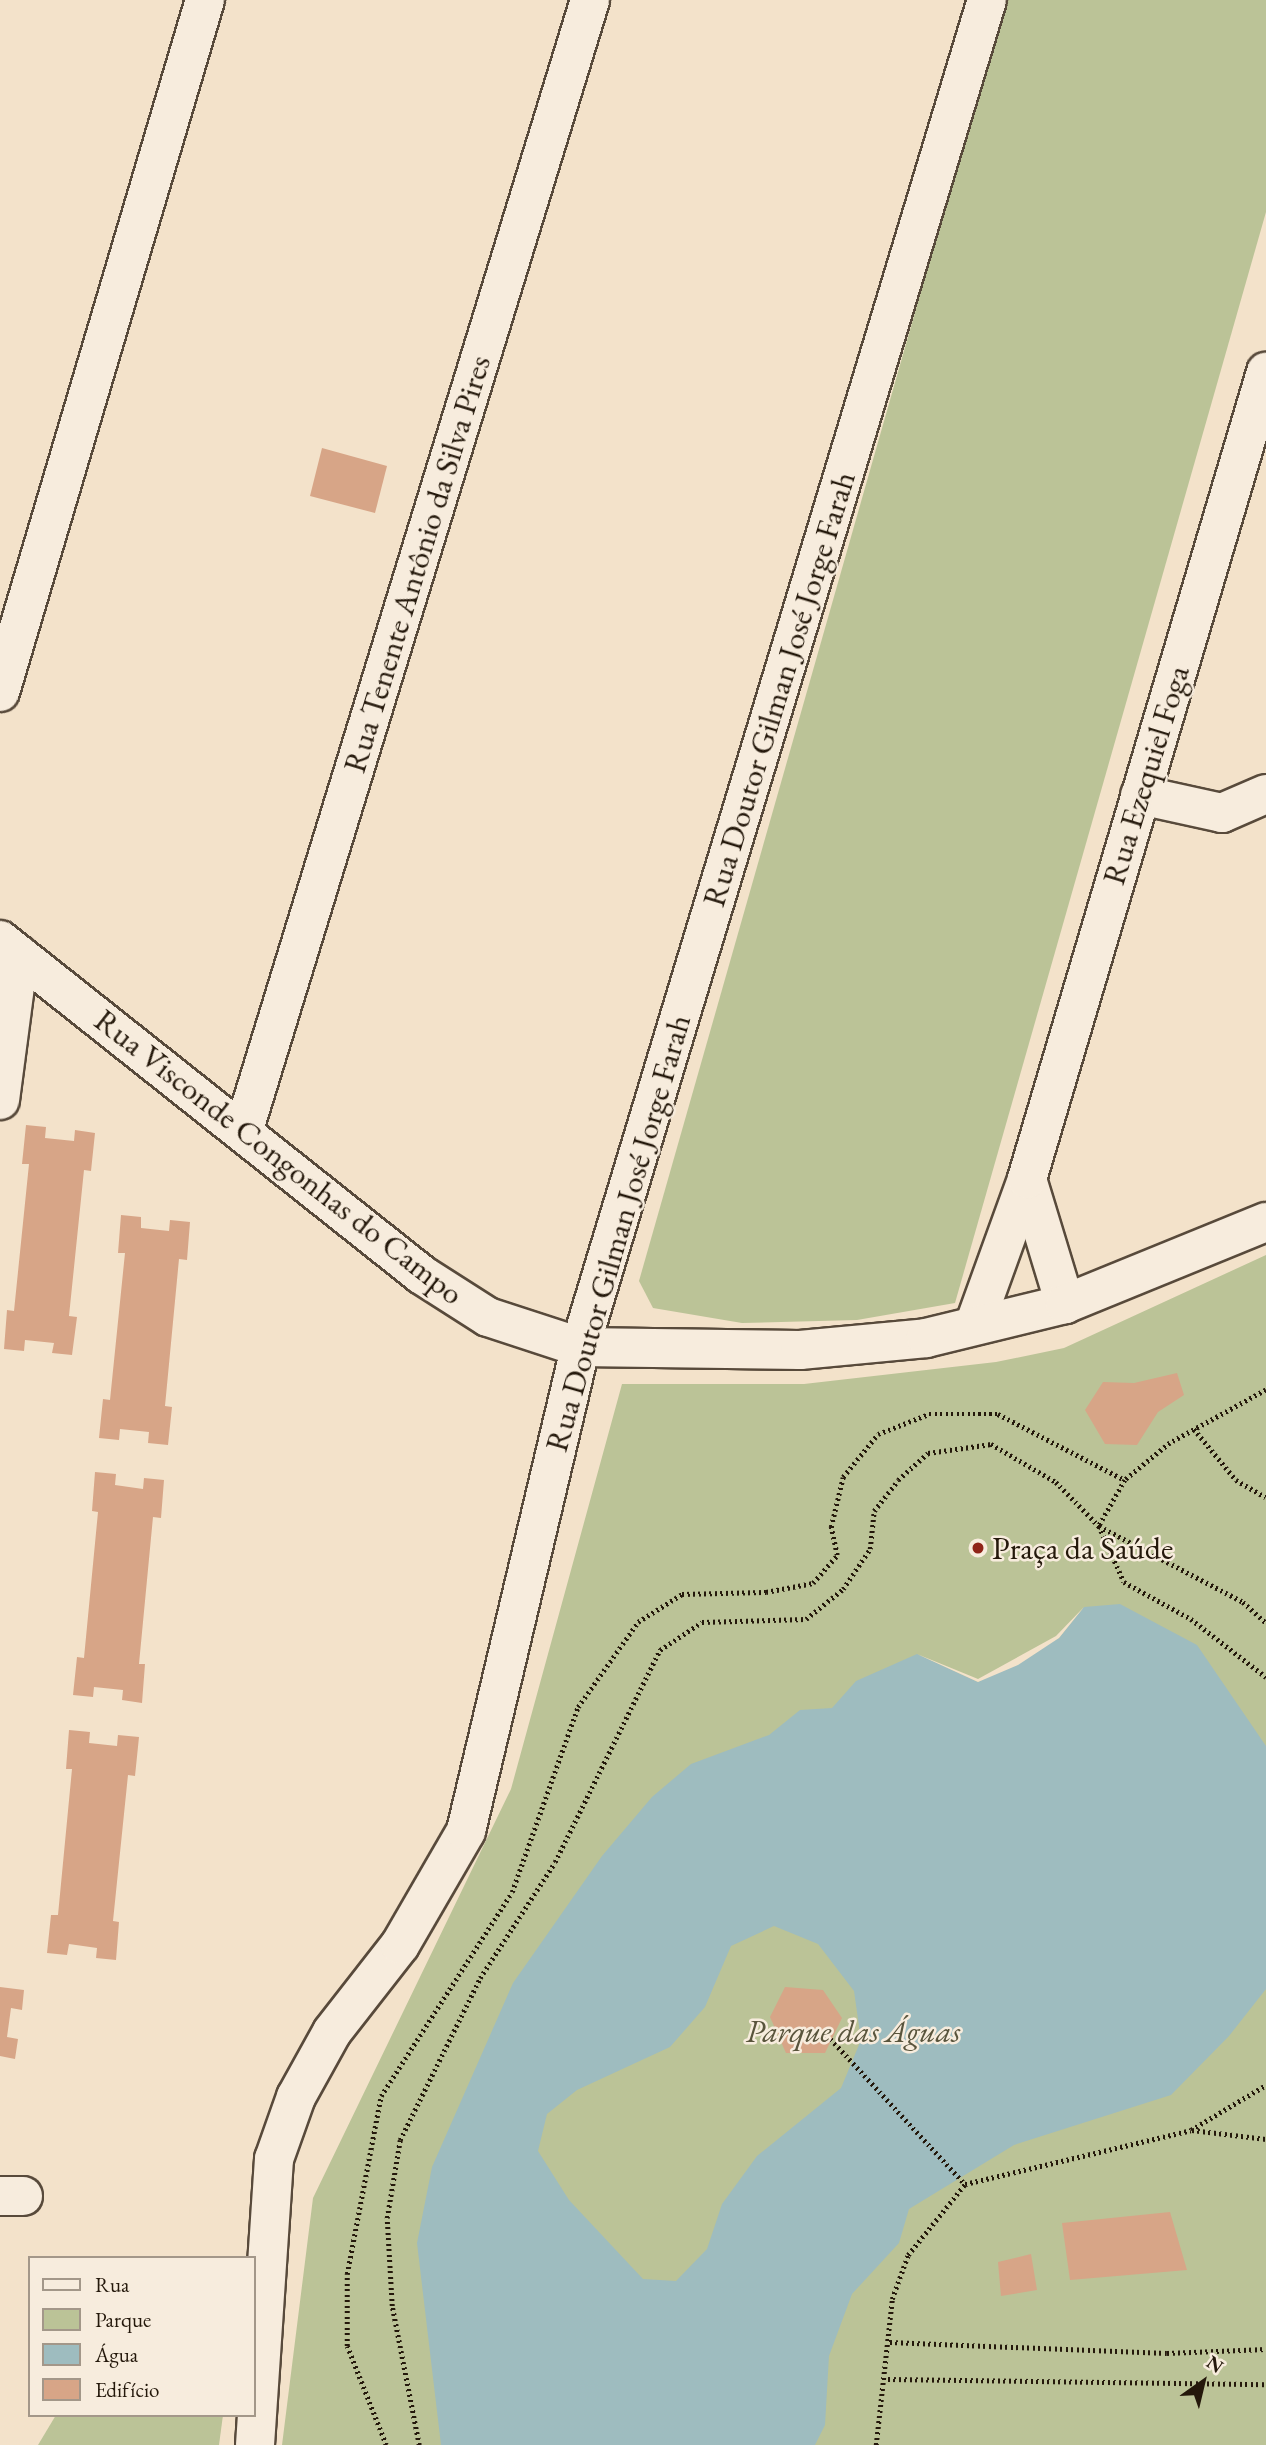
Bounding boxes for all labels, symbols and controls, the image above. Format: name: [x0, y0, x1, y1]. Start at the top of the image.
street label: Rua Tenente Antônio da Silva Pires: [335, 351, 499, 777]
street label: Rua Doutor Gilman José Jorge Farah: [694, 467, 864, 911]
street label: Rua Ezequiel Foga: [1094, 661, 1198, 889]
street label: Rua Visconde Congonhas do Campo: [87, 1001, 471, 1313]
street label: Rua Doutor Gilman José Jorge Farah: [537, 1010, 699, 1456]
place label: Praça da Saúde: [992, 1529, 1173, 1567]
marker: Praça da Saúde: [970, 1540, 986, 1556]
park label: Parque das Águas: [746, 2012, 960, 2050]
legend: [28, 2256, 256, 2417]
text: Rua: [95, 2271, 129, 2298]
text: Parque: [95, 2306, 151, 2333]
text: Água: [95, 2341, 138, 2368]
north arrow: [1168, 2347, 1238, 2417]
text: N: [1202, 2350, 1228, 2379]
text: Edifício: [95, 2376, 159, 2403]

